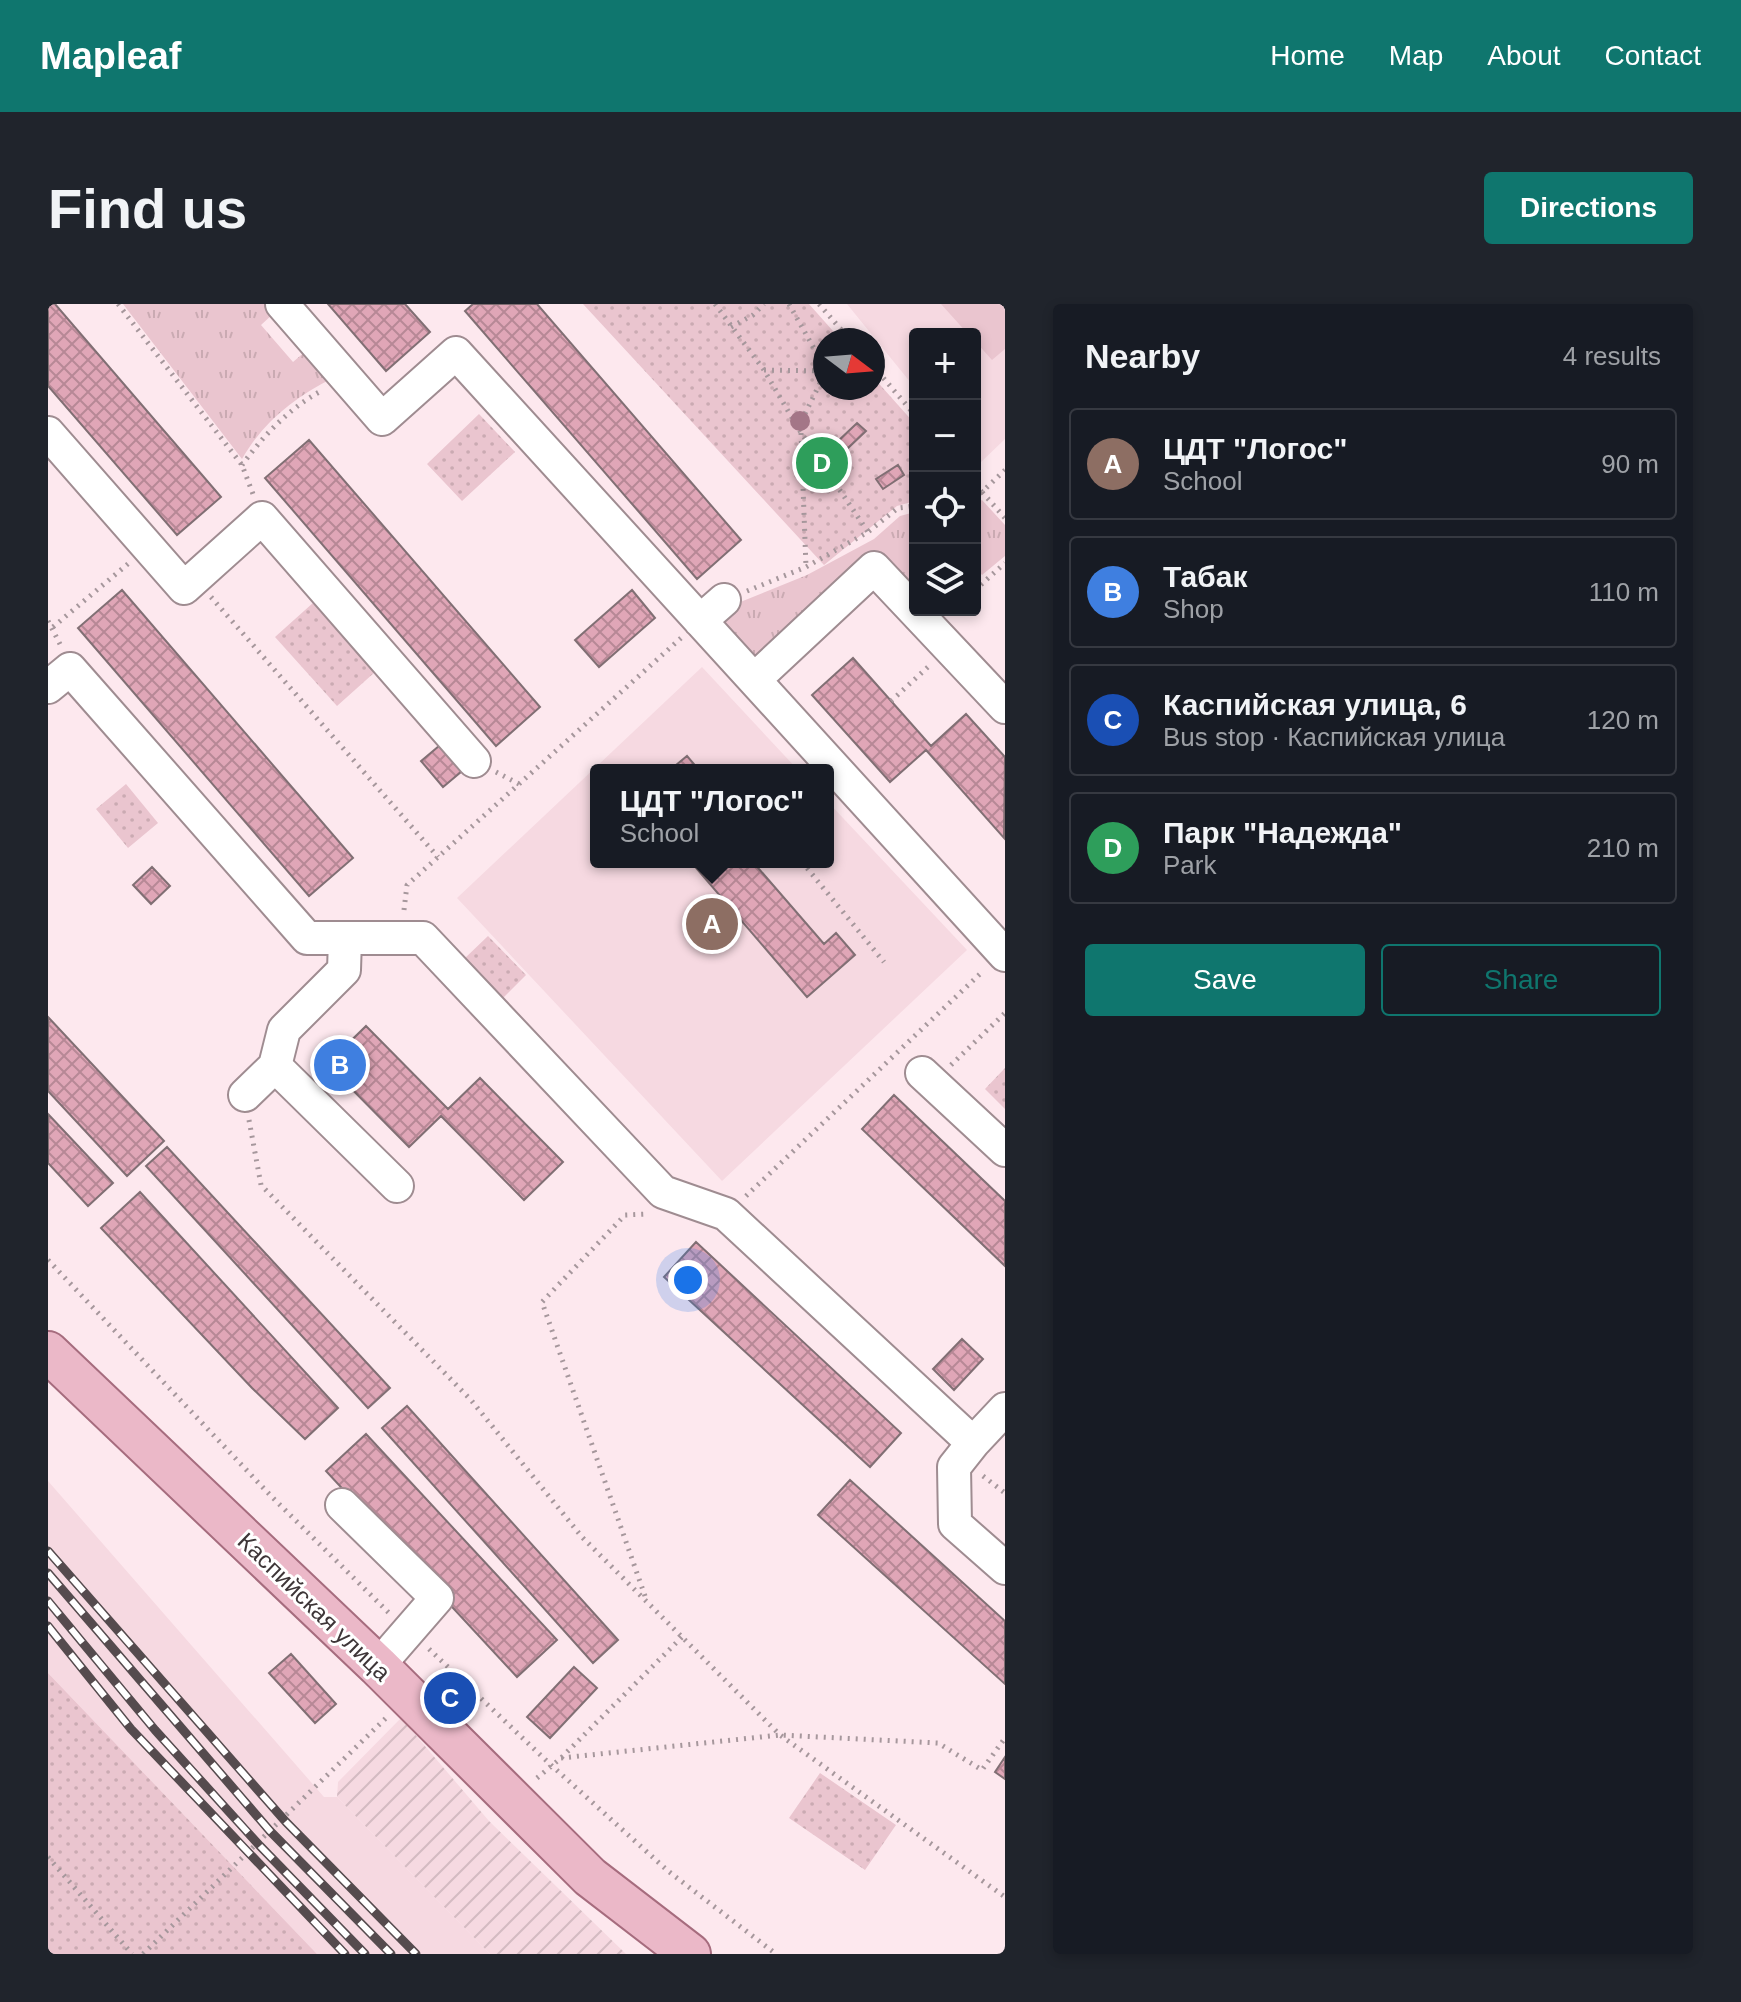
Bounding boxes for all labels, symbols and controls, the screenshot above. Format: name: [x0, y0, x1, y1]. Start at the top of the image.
text: Mapleaf: [40, 35, 181, 77]
text: Home: [1270, 40, 1345, 71]
text: Map: [1389, 40, 1443, 71]
text: About: [1487, 40, 1561, 71]
text: Contact: [1605, 40, 1701, 71]
button: Directions: [1484, 172, 1693, 244]
text: Find us: [48, 177, 247, 240]
north arrow: [813, 328, 885, 400]
map controls: [909, 328, 981, 616]
button: +: [909, 328, 981, 400]
text: Nearby: [1085, 337, 1200, 375]
text: 4 results: [1563, 341, 1661, 371]
button: −: [909, 400, 981, 472]
text: ЦДТ "Логос": [1163, 432, 1347, 465]
pin: D: [796, 433, 848, 493]
text: A: [1104, 449, 1122, 479]
text: 90 m: [1601, 449, 1659, 479]
text: School: [1163, 466, 1243, 496]
button: locate: [909, 472, 981, 544]
button: layers: [909, 544, 981, 616]
text: Табак: [1163, 560, 1248, 593]
text: B: [1104, 577, 1122, 607]
text: 110 m: [1589, 577, 1659, 607]
text: Shop: [1163, 594, 1224, 624]
text: Каспийская улица, 6: [1163, 688, 1467, 721]
text: C: [1104, 705, 1122, 735]
text: 120 m: [1587, 705, 1659, 735]
text: Bus stop · Каспийская улица: [1163, 722, 1505, 752]
popup: [590, 764, 834, 868]
text: ЦДТ "Логос": [620, 784, 804, 817]
text: Парк "Надежда": [1163, 816, 1402, 849]
text: School: [620, 818, 699, 848]
text: D: [1104, 833, 1122, 863]
text: 210 m: [1587, 833, 1659, 863]
text: Park: [1163, 850, 1216, 880]
pin: A: [686, 894, 738, 954]
button: Save: [1085, 944, 1365, 1016]
button: Share: [1381, 944, 1661, 1016]
pin: B: [314, 1035, 366, 1095]
your location: [668, 1260, 708, 1300]
street label: Каспийская улица: [233, 1527, 397, 1687]
pin: C: [424, 1668, 476, 1728]

